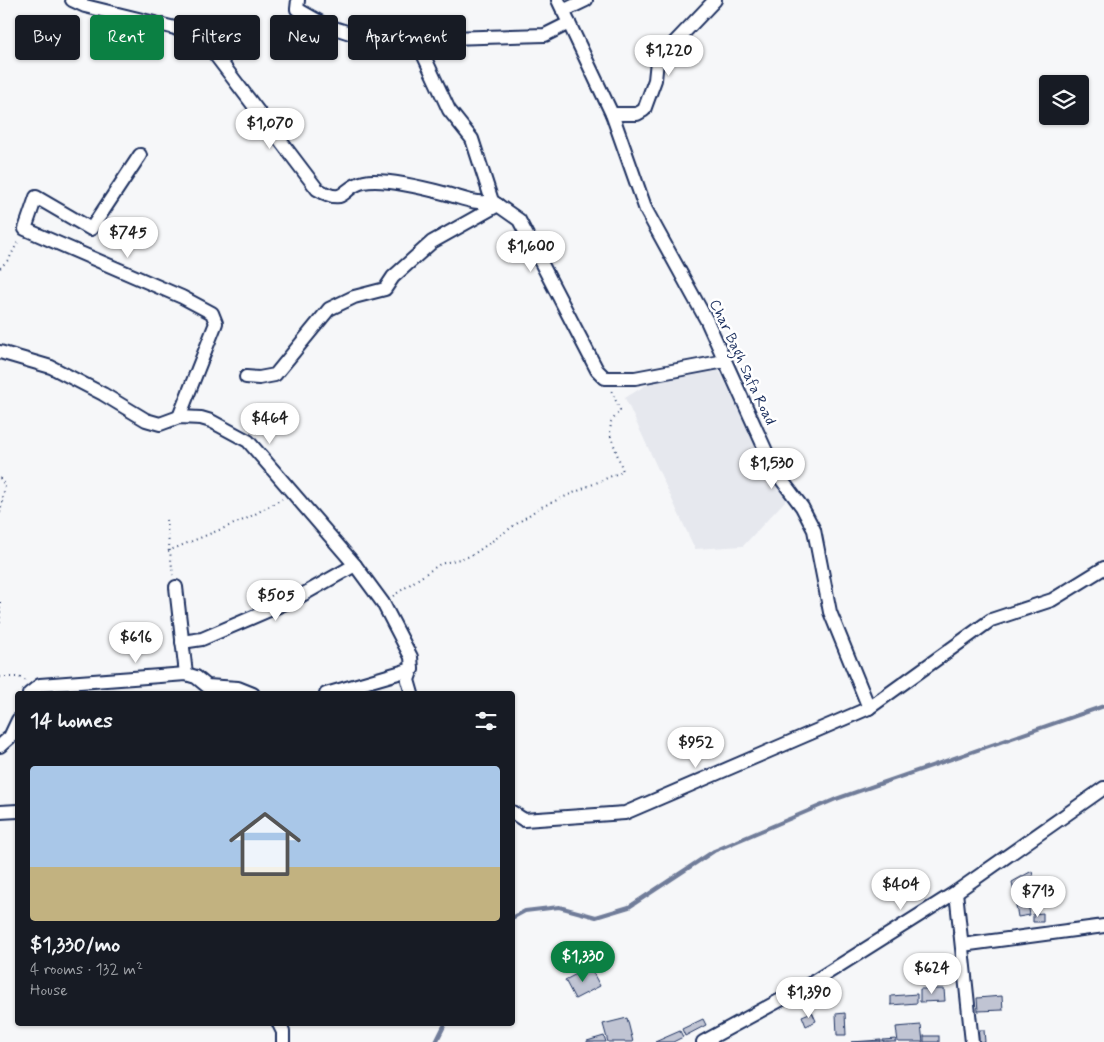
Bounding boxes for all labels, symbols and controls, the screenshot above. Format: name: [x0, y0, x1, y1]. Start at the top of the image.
chip: Buy: [15, 15, 80, 60]
chip: Rent: [90, 15, 164, 60]
chip: Filters: [174, 15, 260, 60]
chip: New: [270, 15, 338, 60]
chip: Apartment: [348, 15, 466, 60]
pin: $1,220: [628, 34, 710, 77]
text: $1,220: [646, 40, 692, 61]
map controls: [1039, 75, 1089, 125]
button: layers: [1039, 75, 1089, 125]
pin: $1,070: [229, 108, 311, 150]
text: $1,070: [246, 113, 294, 134]
pin: $745: [98, 216, 158, 259]
text: $745: [109, 222, 147, 243]
pin: $1,600: [490, 230, 572, 273]
text: $1,600: [507, 236, 555, 257]
street label: Char Bagh Safa Road: [703, 296, 780, 429]
pin: $464: [240, 402, 300, 445]
text: $464: [251, 408, 289, 429]
pin: $1,530: [731, 448, 813, 490]
text: $1,530: [750, 453, 794, 474]
pin: $505: [246, 580, 306, 622]
text: $505: [257, 585, 295, 606]
pin: $616: [106, 622, 166, 664]
text: $616: [120, 627, 152, 648]
text: 14 homes: [30, 707, 113, 735]
icon: filters: [472, 707, 500, 735]
pin: $952: [666, 726, 726, 769]
text: $952: [678, 732, 714, 753]
icon: home: [220, 799, 310, 889]
pin: $404: [871, 868, 931, 911]
text: $404: [882, 874, 920, 895]
pin: $713: [1008, 876, 1068, 918]
text: $713: [1022, 881, 1054, 902]
text: $1,330/mo: [30, 931, 120, 959]
pin: $1,330: [542, 940, 624, 983]
text: $1,330: [562, 946, 604, 967]
pin: $624: [902, 952, 962, 995]
text: $624: [914, 958, 950, 979]
text: 4 rooms · 132 m²: [30, 959, 143, 980]
pin: $1,390: [768, 976, 850, 1019]
text: House: [30, 980, 68, 1001]
text: $1,390: [787, 982, 831, 1003]

